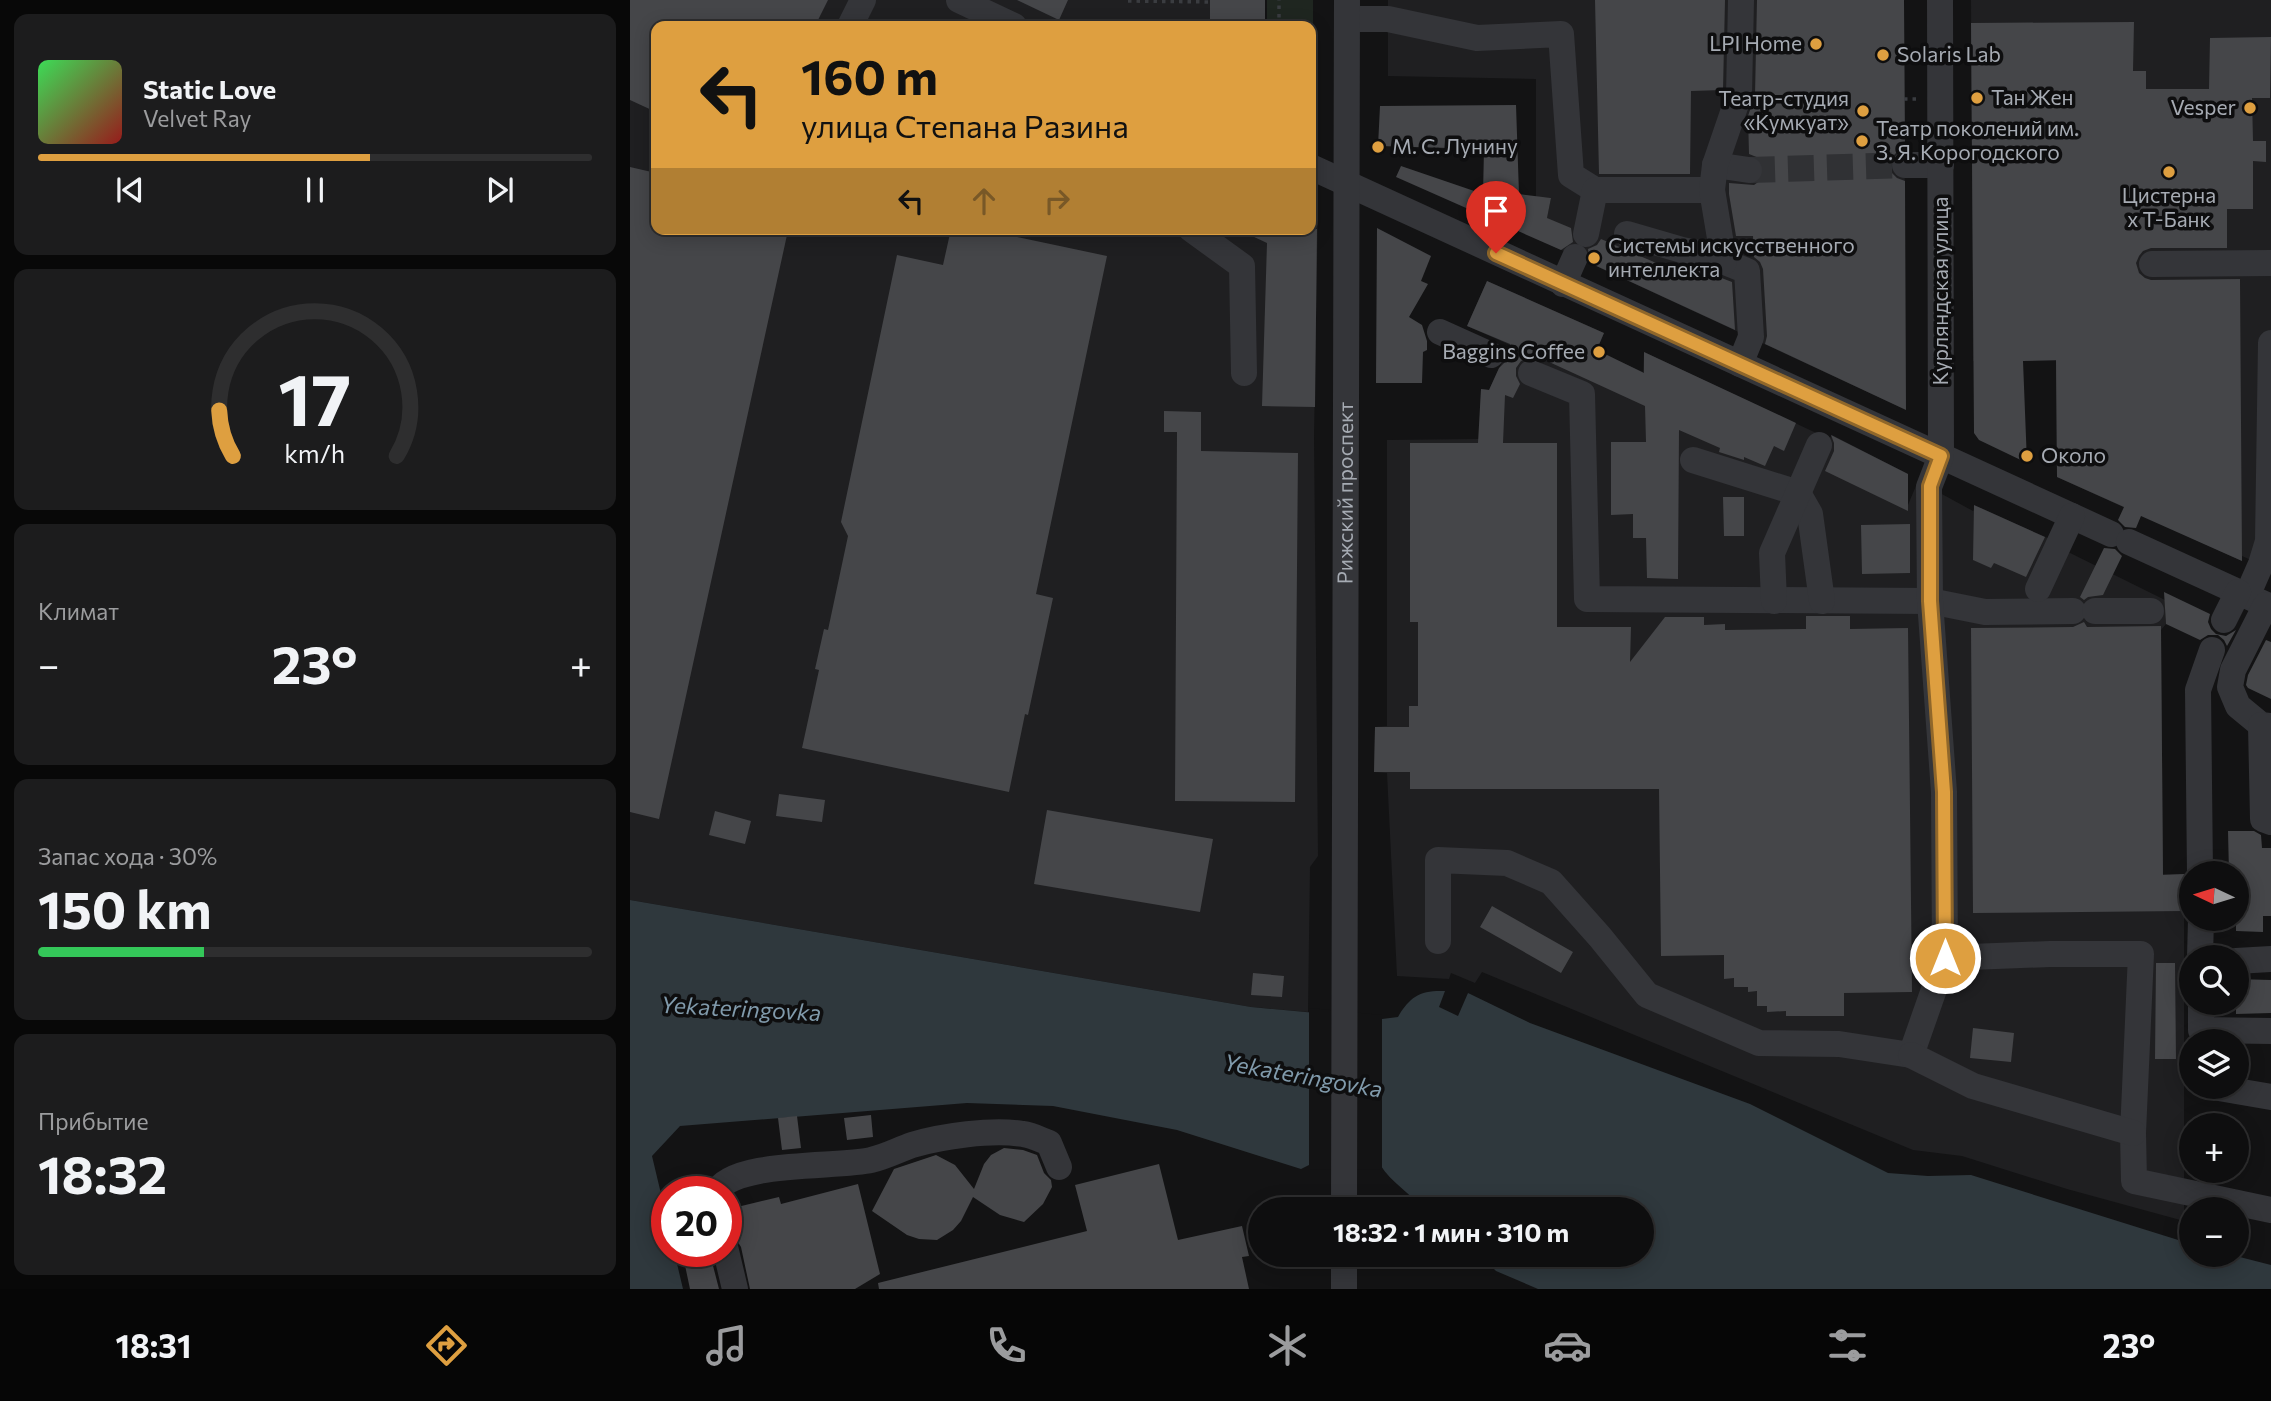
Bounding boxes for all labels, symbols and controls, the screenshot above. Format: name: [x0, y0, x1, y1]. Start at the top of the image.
place label: LPI Home: [1709, 30, 1802, 55]
marker: LPI Home: [1808, 36, 1824, 52]
place label: Solaris Lab: [1897, 41, 2001, 66]
text: 160 m: [801, 45, 938, 105]
marker: Solaris Lab: [1875, 47, 1891, 63]
icon: left: [686, 49, 777, 140]
text: Static Love: [143, 73, 276, 104]
place label: Тан Жен: [1991, 84, 2074, 109]
place label: Театр-студия «Кумкуат»: [1718, 85, 1849, 134]
marker: Тан Жен: [1969, 90, 1985, 106]
place label: Vesper: [2171, 94, 2236, 119]
marker: Vesper: [2242, 100, 2258, 116]
marker: Театр-студия «Кумкуат»: [1855, 103, 1871, 119]
text: Velvet Ray: [143, 104, 251, 132]
text: улица Степана Разина: [801, 105, 1129, 145]
place label: Театр поколений им. З. Я. Корогодского: [1876, 115, 2079, 164]
place label: М. С. Лунину: [1392, 133, 1518, 158]
marker: Театр поколений им. З. Я. Корогодского: [1854, 133, 1870, 149]
marker: М. С. Лунину: [1370, 139, 1386, 155]
marker: Цистерна х Т-Банк: [2161, 164, 2177, 180]
icon: previous: [111, 171, 149, 209]
icon: pause: [296, 171, 334, 209]
icon: next: [481, 171, 519, 209]
pin: [1466, 181, 1526, 253]
icon: left: [892, 182, 930, 220]
icon: ahead: [965, 182, 1003, 220]
icon: right: [1038, 182, 1076, 220]
place label: Цистерна х Т-Банк: [2122, 182, 2216, 231]
icon: arrive: [1477, 192, 1515, 230]
street label: Курляндская улица: [1927, 197, 1952, 385]
place label: Системы искусственного интеллекта: [1608, 232, 1855, 281]
marker: Системы искусственного интеллекта: [1586, 250, 1602, 266]
place label: Baggins Coffee: [1442, 338, 1585, 363]
marker: Baggins Coffee: [1591, 344, 1607, 360]
text: 17: [279, 352, 351, 441]
street label: Рижский проспект: [1332, 402, 1357, 584]
text: km/h: [285, 437, 345, 467]
place label: Около: [2041, 442, 2106, 467]
marker: Около: [2019, 448, 2035, 464]
text: Климат: [38, 597, 119, 625]
text: 23°: [272, 631, 358, 695]
text: −: [38, 640, 60, 687]
text: +: [570, 640, 592, 687]
text: Запас хода · 30%: [38, 842, 217, 870]
north arrow: [2179, 861, 2249, 931]
map controls: [2179, 861, 2249, 1267]
text: 150 km: [38, 876, 212, 940]
position arrow: [1908, 921, 1982, 995]
button: search: [2179, 945, 2249, 1015]
water label: Yekateringovka: [660, 990, 822, 1026]
button: layers: [2179, 1029, 2249, 1099]
water label: Yekateringovka: [1222, 1047, 1385, 1103]
text: Прибытие: [38, 1107, 149, 1135]
button: +: [2179, 1113, 2249, 1183]
text: 18:32: [38, 1141, 167, 1205]
speed limit sign: 20: [651, 1176, 742, 1267]
button: −: [2179, 1197, 2249, 1267]
text: 18:32 · 1 мин · 310 m: [1333, 1216, 1569, 1247]
icon: directions: [422, 1321, 471, 1370]
icon: music: [702, 1321, 751, 1370]
icon: phone: [982, 1321, 1031, 1370]
icon: climate: [1263, 1321, 1312, 1370]
icon: car: [1543, 1321, 1592, 1370]
icon: filters: [1823, 1321, 1872, 1370]
text: 18:31: [116, 1325, 191, 1365]
text: 23°: [2103, 1325, 2155, 1365]

